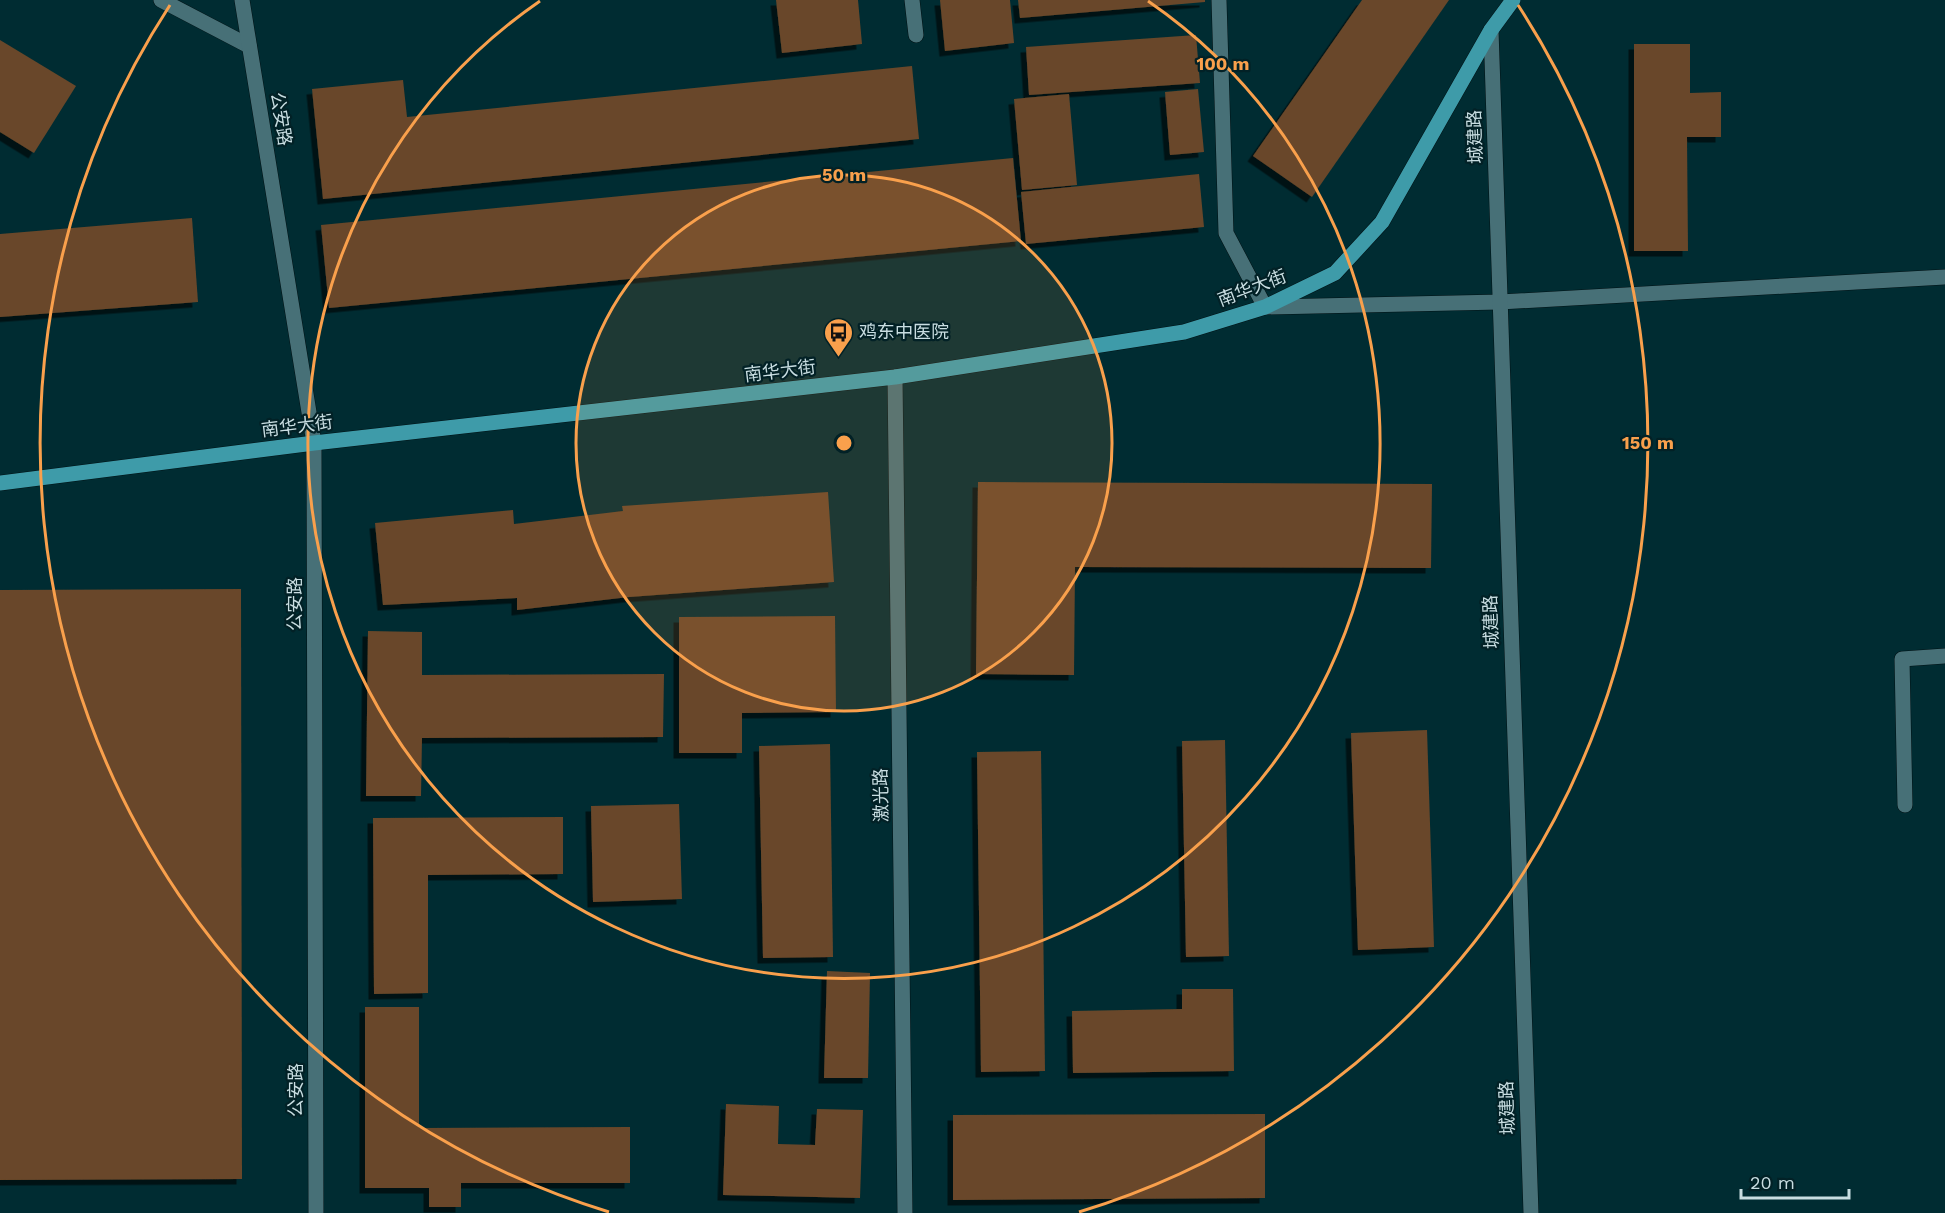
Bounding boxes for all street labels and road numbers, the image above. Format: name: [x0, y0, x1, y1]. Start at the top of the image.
street label: 公安路: [267, 91, 296, 147]
street label: 城建路: [1463, 110, 1486, 164]
street label: 南华大街: [1214, 265, 1289, 310]
street label: 南华大街: [743, 356, 817, 385]
street label: 南华大街: [260, 411, 334, 440]
street label: 公安路: [284, 577, 305, 631]
street label: 城建路: [1479, 595, 1502, 649]
street label: 激光路: [870, 768, 891, 822]
street label: 公安路: [285, 1063, 306, 1117]
street label: 城建路: [1495, 1081, 1518, 1135]

